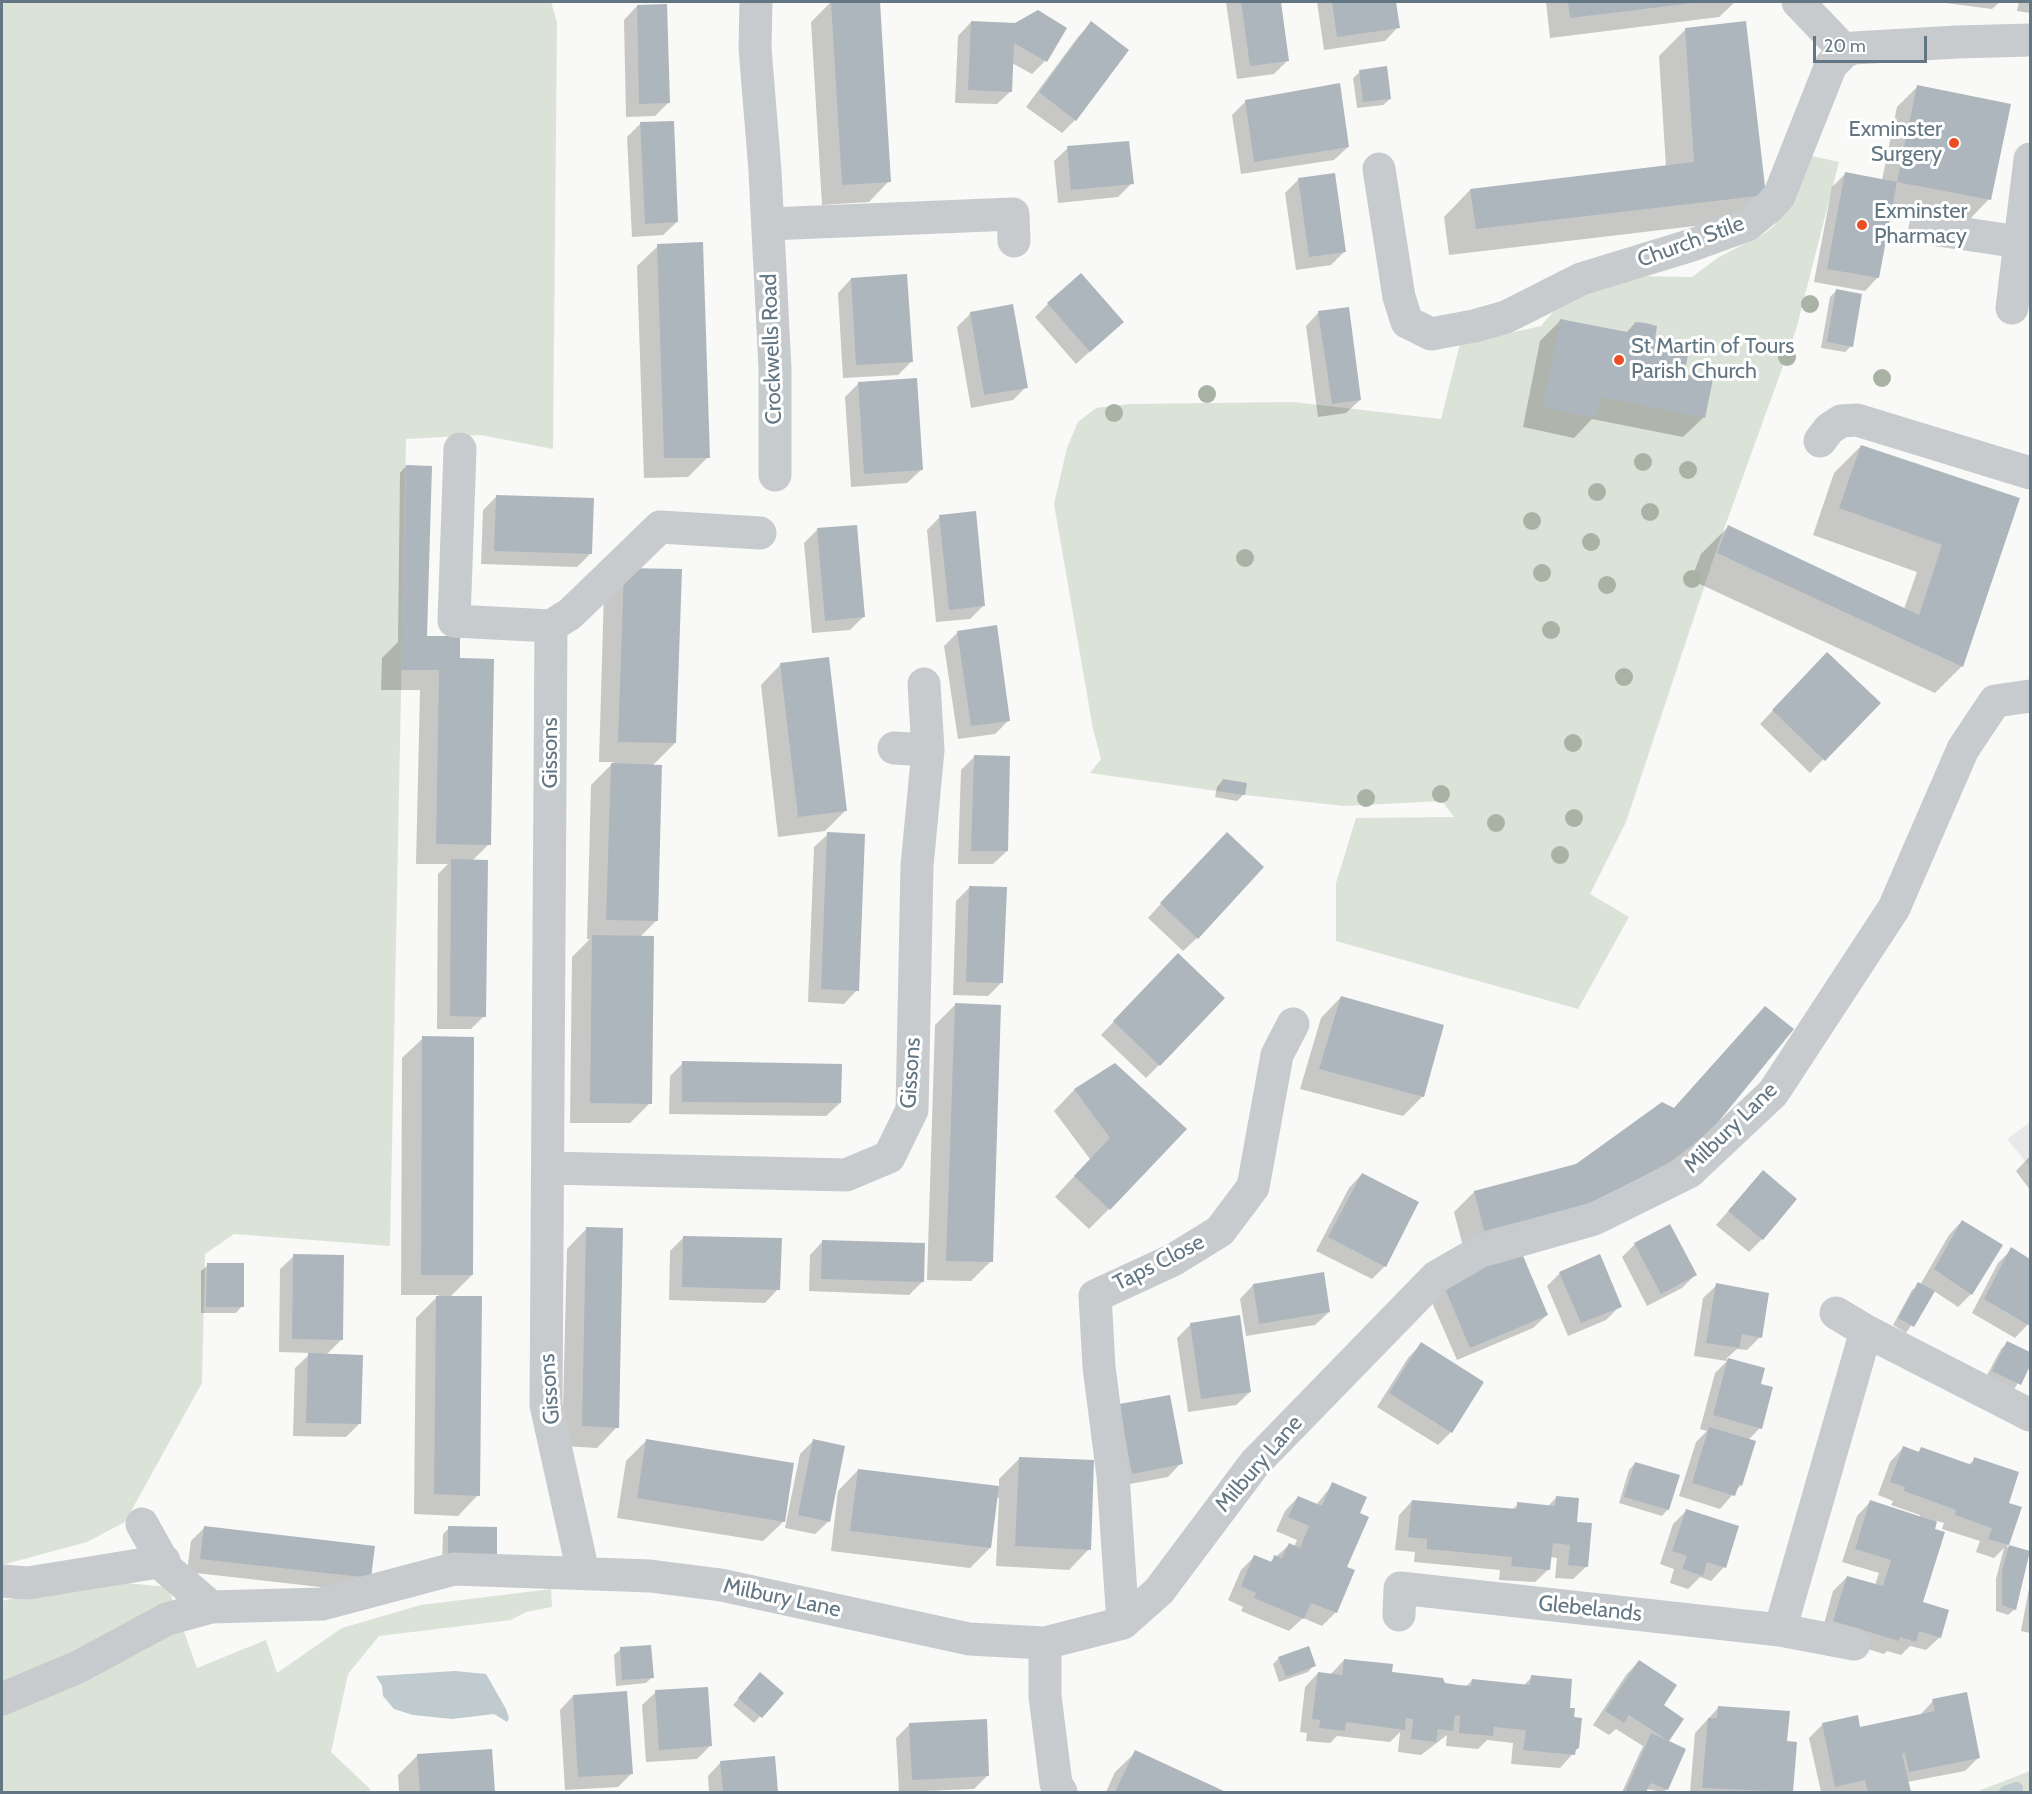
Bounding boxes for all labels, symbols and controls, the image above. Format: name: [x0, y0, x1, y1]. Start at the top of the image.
scale bar: [1816, 24, 1930, 62]
text: 20 m: [1824, 35, 1866, 57]
place label: Exminster Surgery: [1848, 117, 1942, 168]
marker: Exminster Surgery: [1947, 136, 1961, 150]
place label: Exminster Pharmacy: [1874, 199, 1968, 250]
street label: Church Stile: [1634, 211, 1748, 273]
marker: Exminster Pharmacy: [1855, 218, 1869, 232]
street label: Crockwells Road: [756, 273, 788, 425]
place label: St Martin of Tours Parish Church: [1631, 334, 1794, 386]
marker: St Martin of Tours Parish Church: [1612, 353, 1626, 367]
street label: Gissons: [538, 717, 564, 789]
street label: Gissons: [895, 1037, 927, 1109]
street label: Milbury Lane: [1679, 1077, 1783, 1179]
street label: Taps Close: [1109, 1229, 1209, 1297]
street label: Gissons: [534, 1353, 566, 1425]
street label: Milbury Lane: [1210, 1410, 1308, 1518]
street label: Milbury Lane: [721, 1573, 843, 1623]
street label: Glebelands: [1537, 1590, 1643, 1628]

